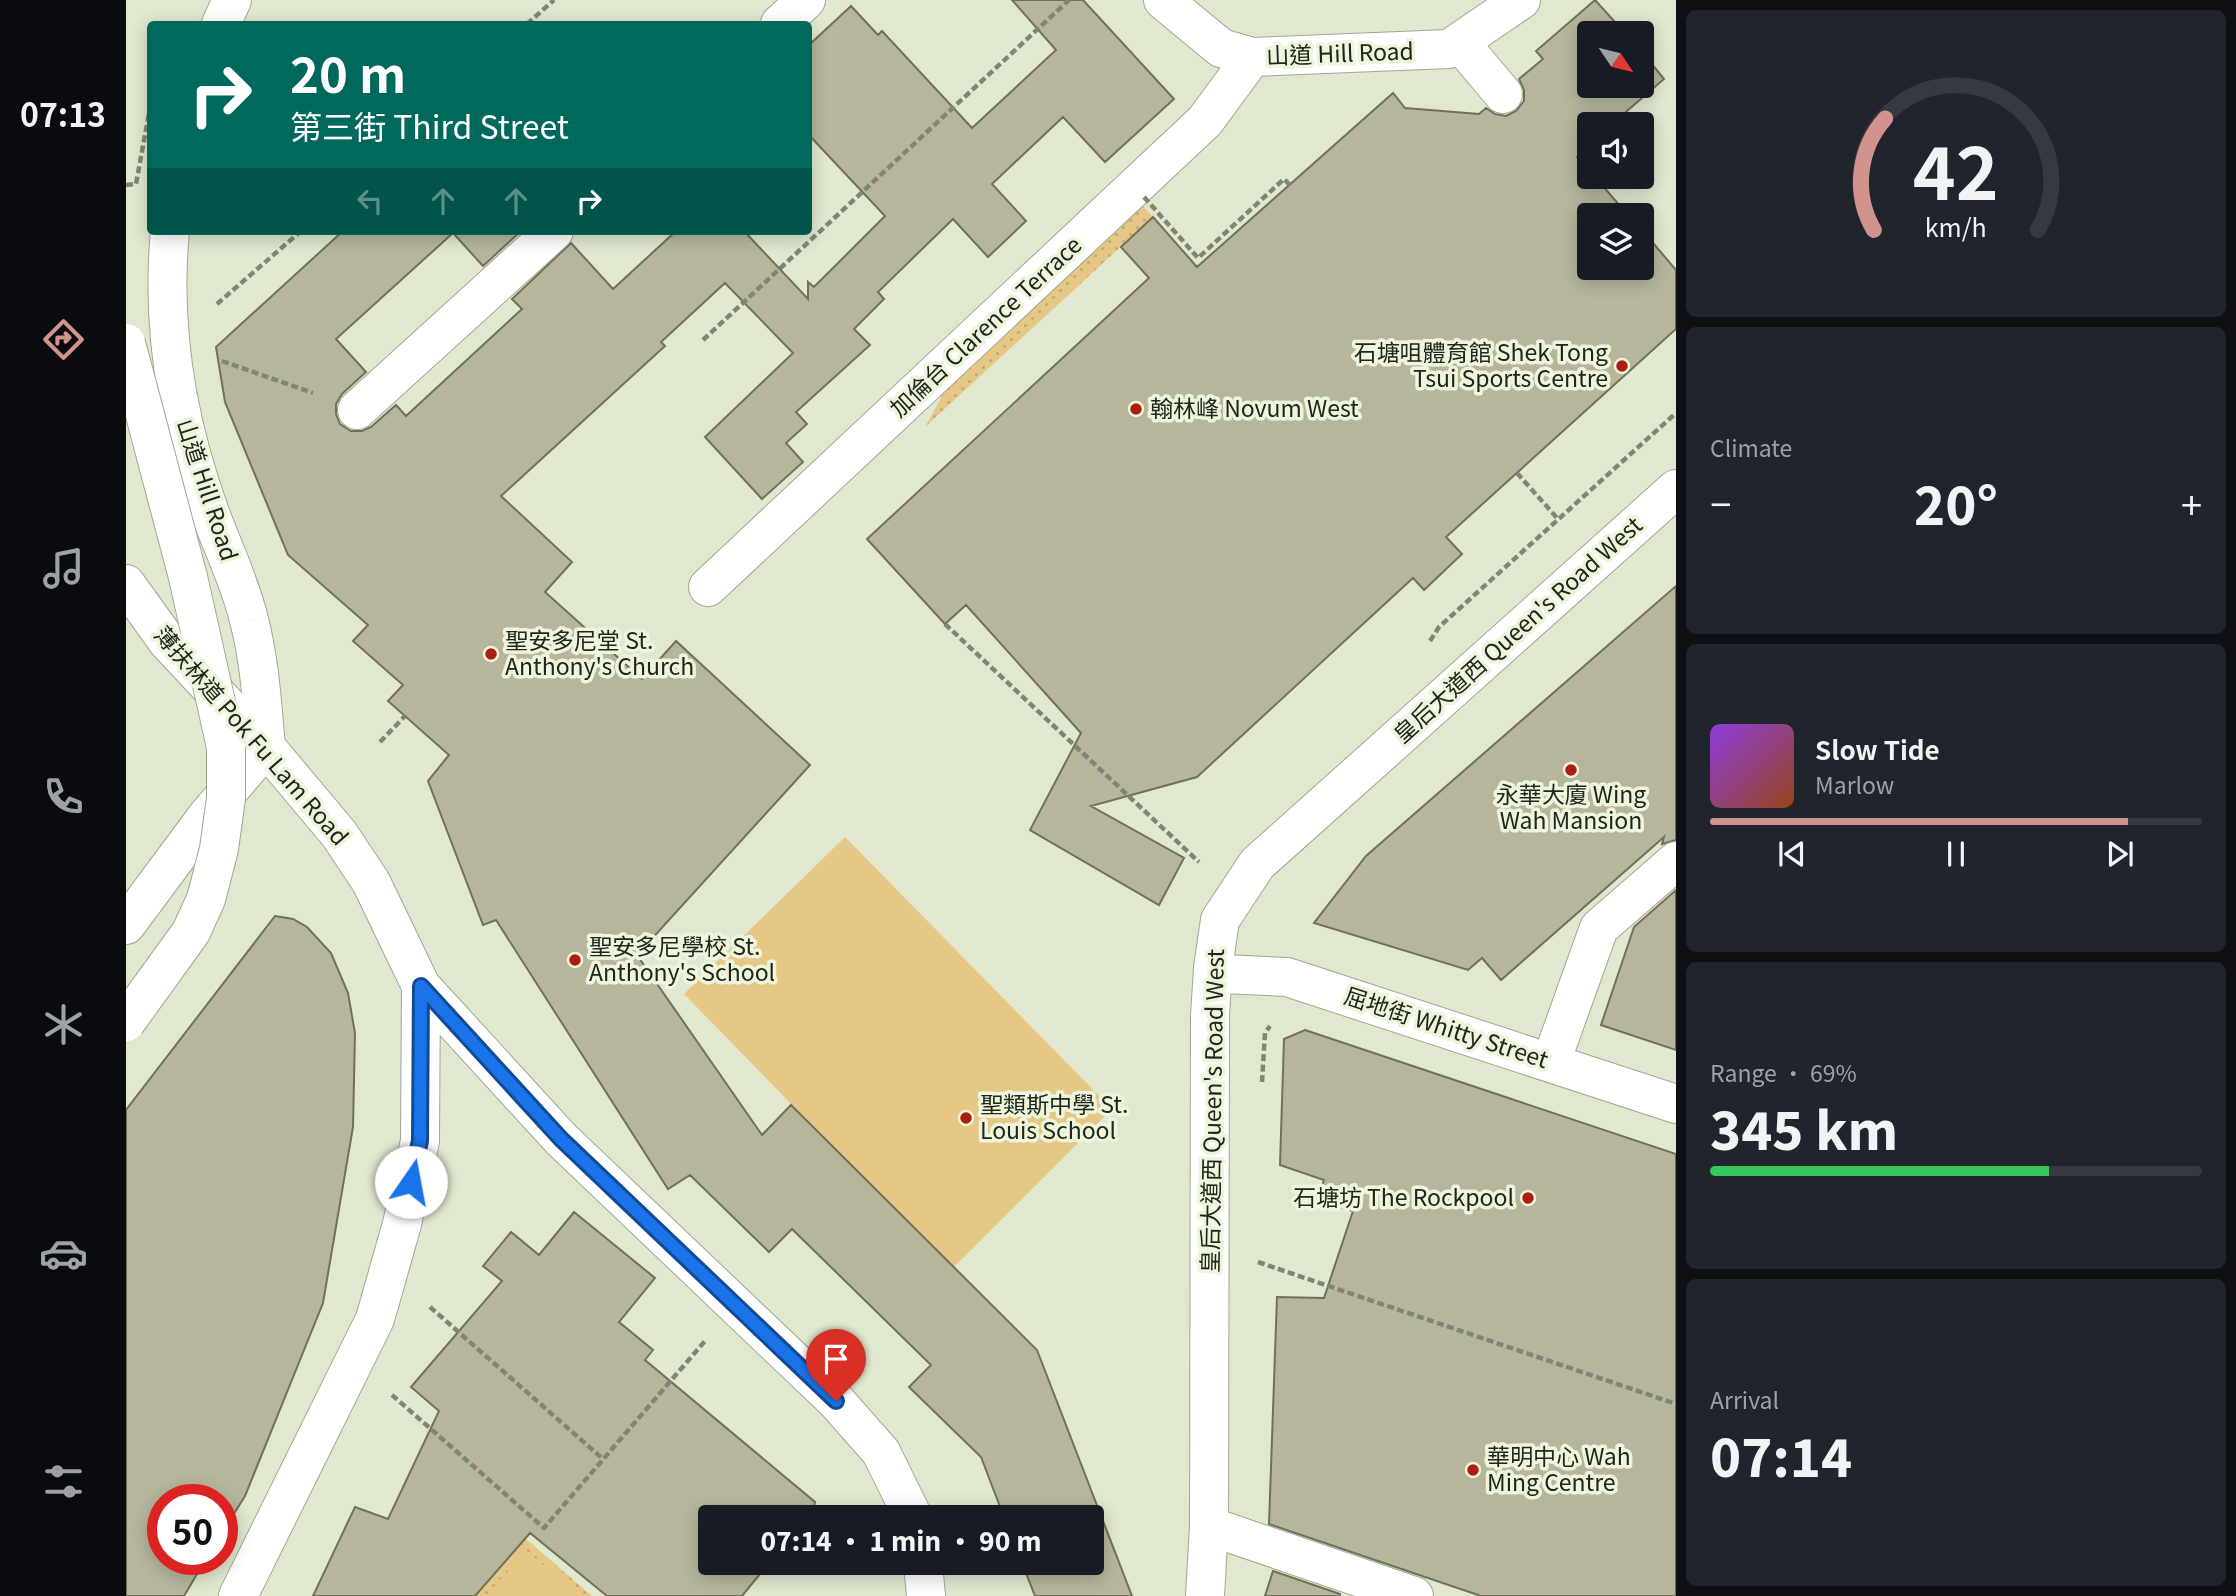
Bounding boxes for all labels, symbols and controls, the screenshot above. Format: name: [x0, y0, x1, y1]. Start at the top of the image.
north arrow: [1577, 21, 1654, 98]
map controls: [1577, 21, 1654, 280]
street label: 山道 Hill Road: [1266, 32, 1414, 72]
text: 20 m: [290, 36, 406, 107]
icon: right: [175, 49, 266, 140]
text: 07:13: [20, 90, 106, 136]
text: 第三街 Third Street: [290, 102, 569, 148]
button: sound: [1577, 112, 1654, 189]
text: 42: [1913, 116, 1999, 221]
icon: left: [351, 182, 389, 220]
icon: ahead: [424, 182, 462, 220]
icon: ahead: [497, 182, 535, 220]
icon: right: [570, 182, 608, 220]
button: layers: [1577, 203, 1654, 280]
text: km/h: [1925, 207, 1987, 243]
street label: 加倫台 Clarence Terrace: [881, 227, 1088, 424]
icon: directions: [39, 315, 88, 364]
place label: 石塘咀體育館 Shek Tong Tsui Sports Centre: [1354, 334, 1608, 394]
marker: 石塘咀體育館 Shek Tong Tsui Sports Centre: [1614, 358, 1630, 374]
place label: 翰林峰 Novum West: [1150, 390, 1359, 424]
marker: 翰林峰 Novum West: [1128, 401, 1144, 417]
street label: 山道 Hill Road: [170, 414, 248, 565]
text: Climate: [1710, 430, 1792, 464]
text: 20°: [1914, 465, 1998, 540]
text: −: [1710, 475, 1731, 530]
text: +: [2181, 475, 2202, 530]
street label: 皇后大道西 Queen's Road West: [1385, 507, 1649, 750]
icon: music: [39, 544, 88, 593]
street label: 薄扶林道 Pok Fu Lam Road: [147, 617, 358, 852]
place label: 聖安多尼堂 St. Anthony's Church: [505, 622, 694, 682]
marker: 聖安多尼堂 St. Anthony's Church: [483, 646, 499, 662]
text: Slow Tide: [1815, 730, 1940, 767]
marker: 永華大廈 Wing Wah Mansion: [1563, 762, 1579, 778]
text: Marlow: [1815, 767, 1894, 801]
icon: phone: [39, 772, 88, 821]
place label: 永華大廈 Wing Wah Mansion: [1496, 776, 1646, 836]
icon: previous: [1773, 835, 1811, 873]
icon: pause: [1937, 835, 1975, 873]
icon: next: [2101, 835, 2139, 873]
place label: 聖安多尼學校 St. Anthony's School: [589, 928, 775, 988]
street label: 皇后大道西 Queen's Road West: [1191, 948, 1231, 1273]
marker: 聖安多尼學校 St. Anthony's School: [567, 952, 583, 968]
street label: 屈地街 Whitty Street: [1340, 977, 1553, 1075]
icon: climate: [39, 1000, 88, 1049]
text: Range · 69%: [1710, 1055, 1857, 1089]
place label: 聖類斯中學 St. Louis School: [980, 1086, 1128, 1146]
text: 345 km: [1710, 1090, 1898, 1165]
marker: 聖類斯中學 St. Louis School: [958, 1110, 974, 1126]
position arrow: [374, 1145, 448, 1219]
place label: 石塘坊 The Rockpool: [1293, 1179, 1514, 1213]
marker: 石塘坊 The Rockpool: [1520, 1190, 1536, 1206]
icon: car: [39, 1229, 88, 1278]
pin: [806, 1329, 866, 1401]
icon: arrive: [817, 1340, 855, 1378]
text: Arrival: [1710, 1382, 1779, 1416]
text: 07:14: [1710, 1417, 1852, 1492]
place label: 華明中心 Wah Ming Centre: [1487, 1438, 1631, 1498]
icon: filters: [39, 1457, 88, 1506]
marker: 華明中心 Wah Ming Centre: [1465, 1462, 1481, 1478]
speed limit sign: 50: [147, 1484, 238, 1575]
text: 07:14 · 1 min · 90 m: [760, 1521, 1042, 1558]

